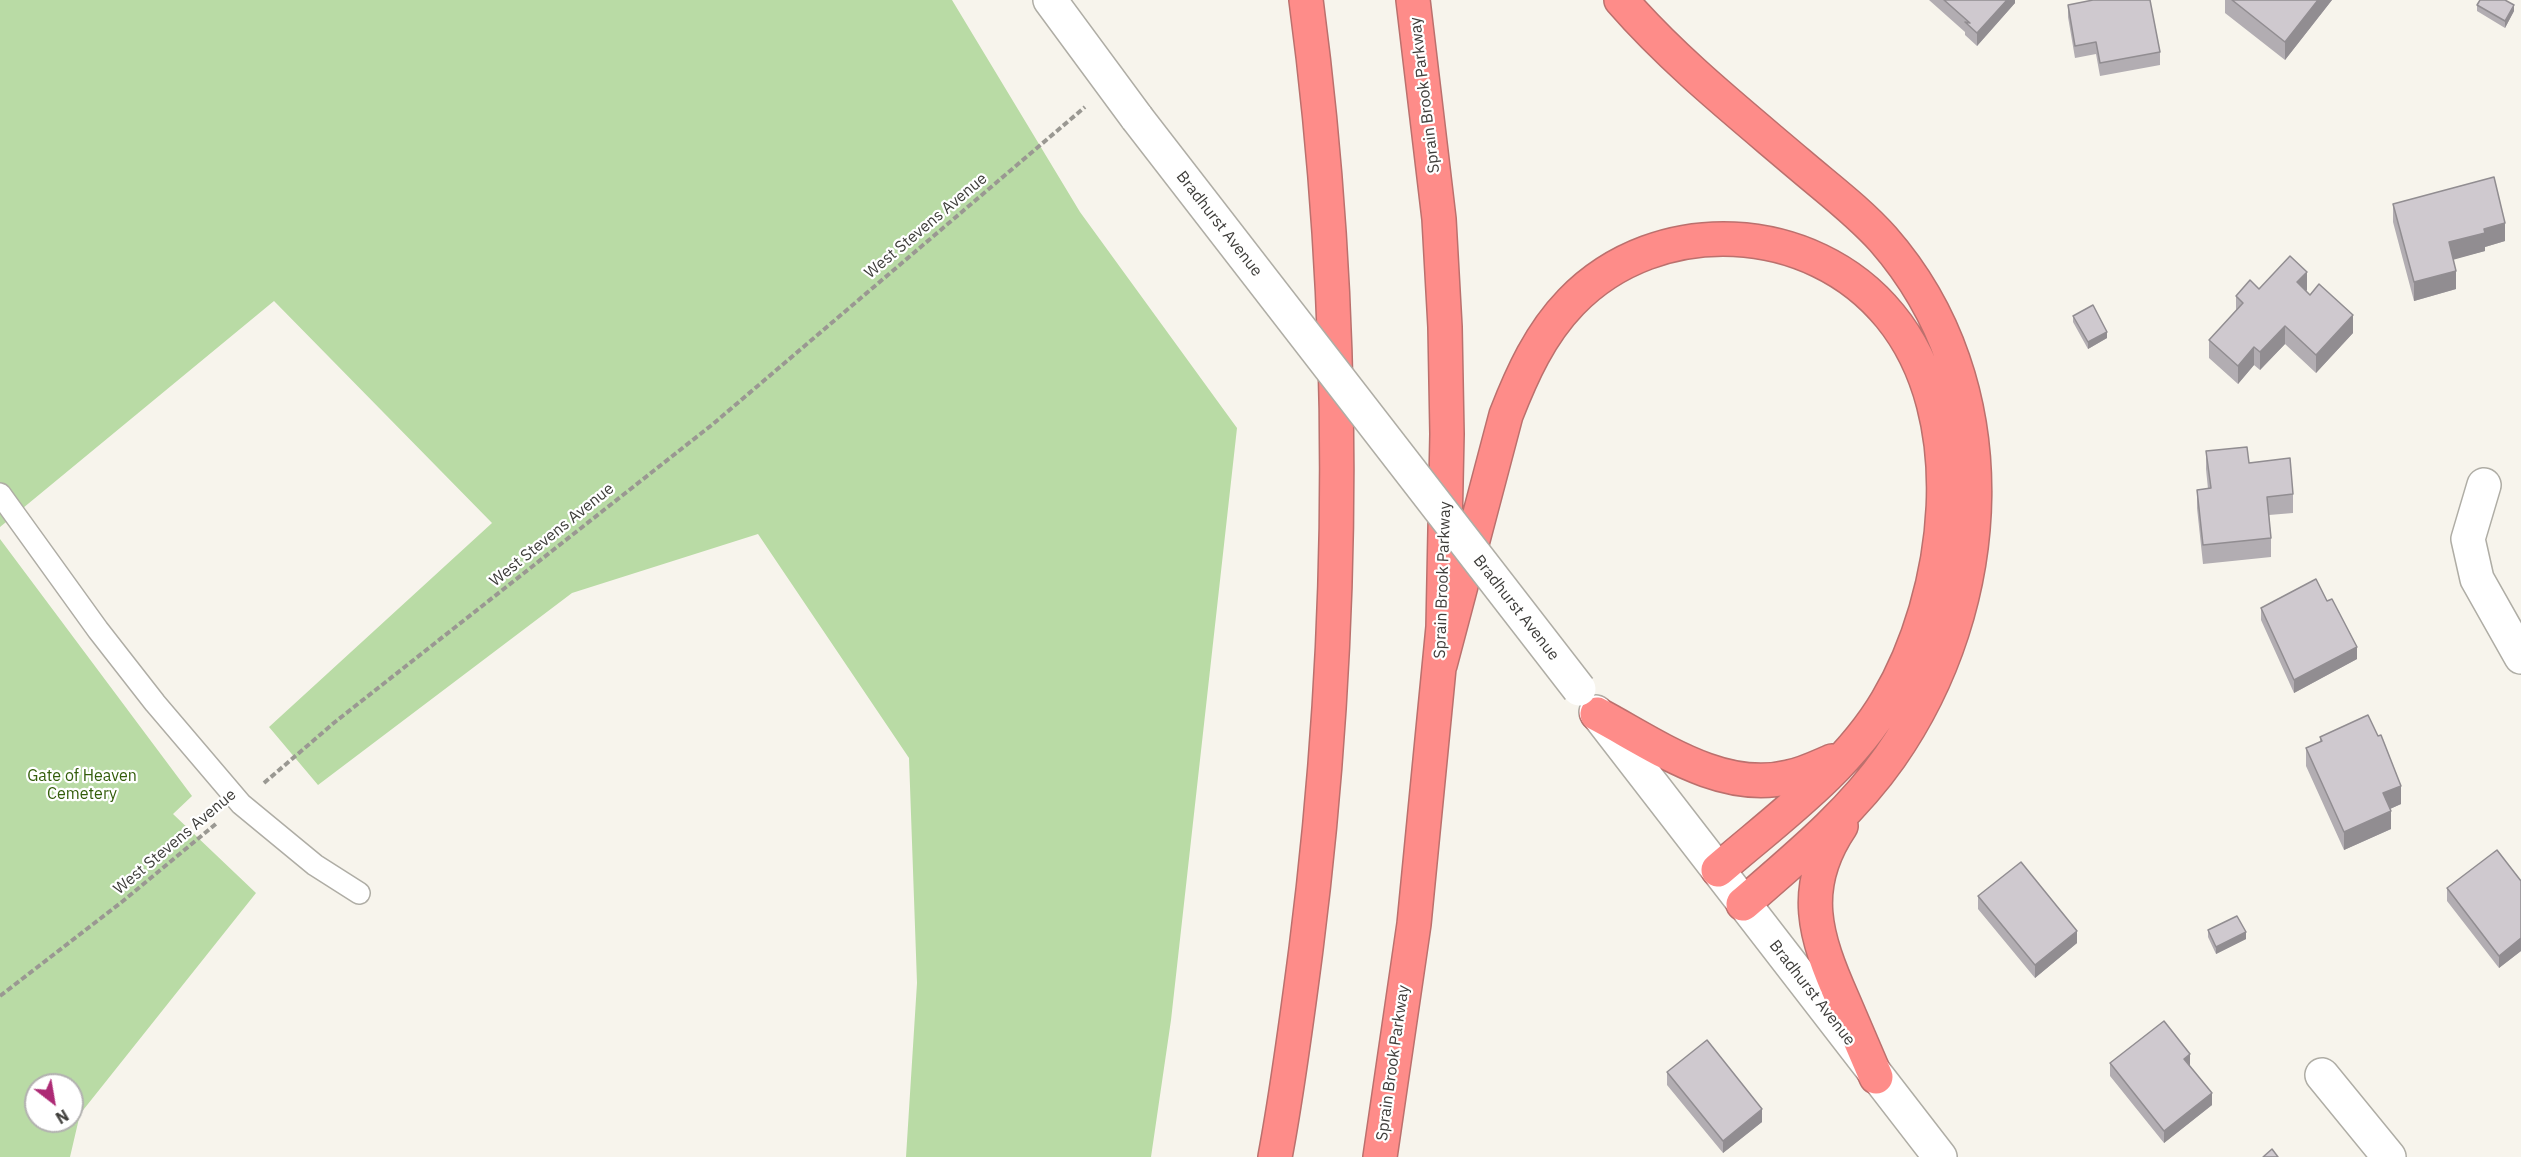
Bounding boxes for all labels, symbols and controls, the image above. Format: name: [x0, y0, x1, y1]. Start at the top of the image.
street label: Sprain Brook Parkway: [1406, 16, 1444, 174]
street label: Bradhurst Avenue: [1172, 167, 1266, 281]
street label: West Stevens Avenue: [861, 169, 991, 283]
street label: West Stevens Avenue: [486, 479, 618, 591]
street label: Sprain Brook Parkway: [1431, 501, 1455, 659]
street label: Bradhurst Avenue: [1469, 551, 1563, 665]
park label: Gate of Heaven Cemetery: [27, 766, 137, 804]
street label: West Stevens Avenue: [110, 785, 240, 899]
street label: Bradhurst Avenue: [1765, 936, 1859, 1050]
street label: Sprain Brook Parkway: [1373, 984, 1413, 1142]
north arrow: [24, 1073, 84, 1133]
text: N: [52, 1105, 72, 1128]

